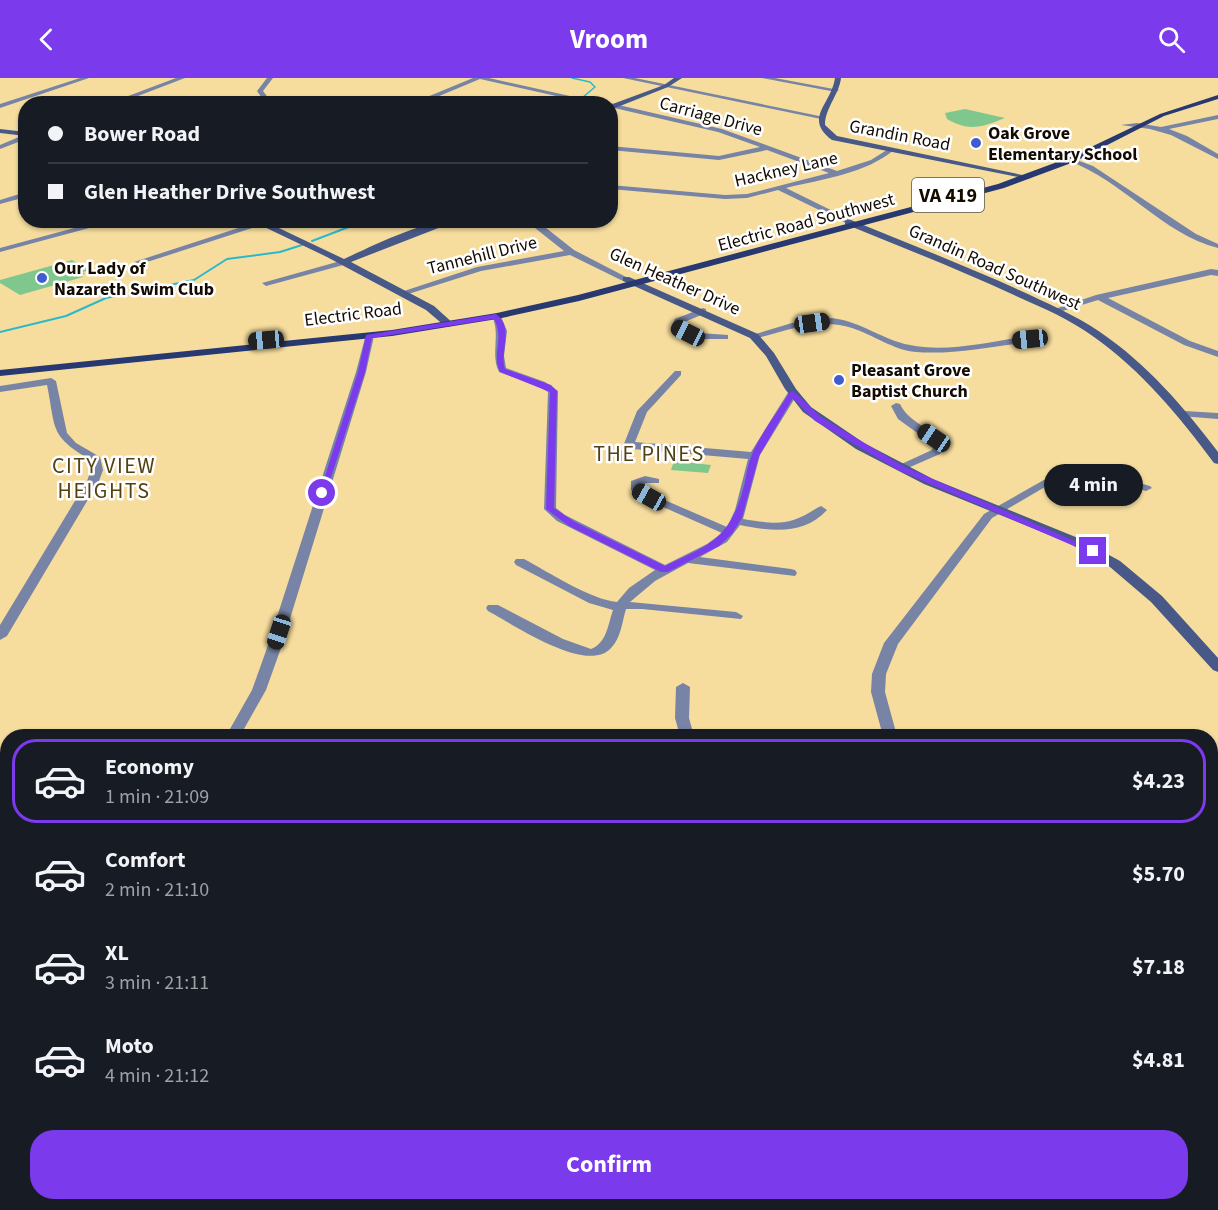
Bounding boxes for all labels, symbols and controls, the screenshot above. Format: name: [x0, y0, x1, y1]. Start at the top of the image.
text: Vroom: [570, 20, 648, 59]
icon: back: [30, 23, 63, 56]
icon: search: [1155, 23, 1188, 56]
street label: Carriage Drive: [657, 91, 765, 142]
street label: Grandin Road: [847, 113, 953, 158]
text: Bower Road: [84, 118, 200, 150]
place label: Oak Grove Elementary School: [988, 121, 1138, 167]
marker: Oak Grove Elementary School: [969, 136, 983, 150]
street label: Hackney Lane: [732, 145, 840, 194]
text: Glen Heather Drive Southwest: [84, 176, 375, 208]
road number: VA 419: [912, 178, 984, 212]
street label: Electric Road Southwest: [715, 187, 897, 258]
street label: Grandin Road Southwest: [905, 218, 1085, 317]
street label: Tannehill Drive: [425, 230, 540, 281]
street label: Glen Heather Drive: [605, 241, 744, 322]
place label: Our Lady of Nazareth Swim Club: [54, 256, 214, 302]
marker: Our Lady of Nazareth Swim Club: [35, 271, 49, 285]
street label: Electric Road: [303, 296, 403, 333]
car: [793, 312, 831, 334]
car: [668, 317, 708, 349]
car: [1011, 328, 1049, 350]
car: [247, 329, 285, 351]
place label: Pleasant Grove Baptist Church: [851, 358, 971, 404]
marker: Pleasant Grove Baptist Church: [832, 373, 846, 387]
car: [914, 420, 954, 456]
district label: THE PINES: [593, 438, 705, 470]
district label: CITY VIEW HEIGHTS: [52, 450, 156, 507]
callout: 4 min: [1044, 464, 1142, 506]
text: 4 min: [1069, 471, 1118, 499]
route start: [308, 479, 335, 506]
car: [629, 480, 669, 514]
route end: [1079, 537, 1106, 564]
car: [265, 612, 293, 652]
text: Economy: [105, 751, 194, 783]
icon: car: [33, 754, 87, 808]
text: $4.23: [1132, 765, 1185, 797]
text: 1 min · 21:09: [105, 783, 209, 811]
text: Comfort: [105, 844, 186, 876]
icon: car: [33, 847, 87, 901]
text: $5.70: [1132, 858, 1185, 890]
text: 2 min · 21:10: [105, 876, 209, 904]
text: XL: [105, 937, 129, 969]
icon: car: [33, 940, 87, 994]
text: $7.18: [1132, 951, 1185, 983]
text: 3 min · 21:11: [105, 969, 209, 997]
text: Moto: [105, 1030, 154, 1062]
icon: car: [33, 1033, 87, 1087]
text: $4.81: [1132, 1044, 1185, 1076]
text: 4 min · 21:12: [105, 1062, 209, 1090]
button: Confirm: [30, 1130, 1188, 1199]

